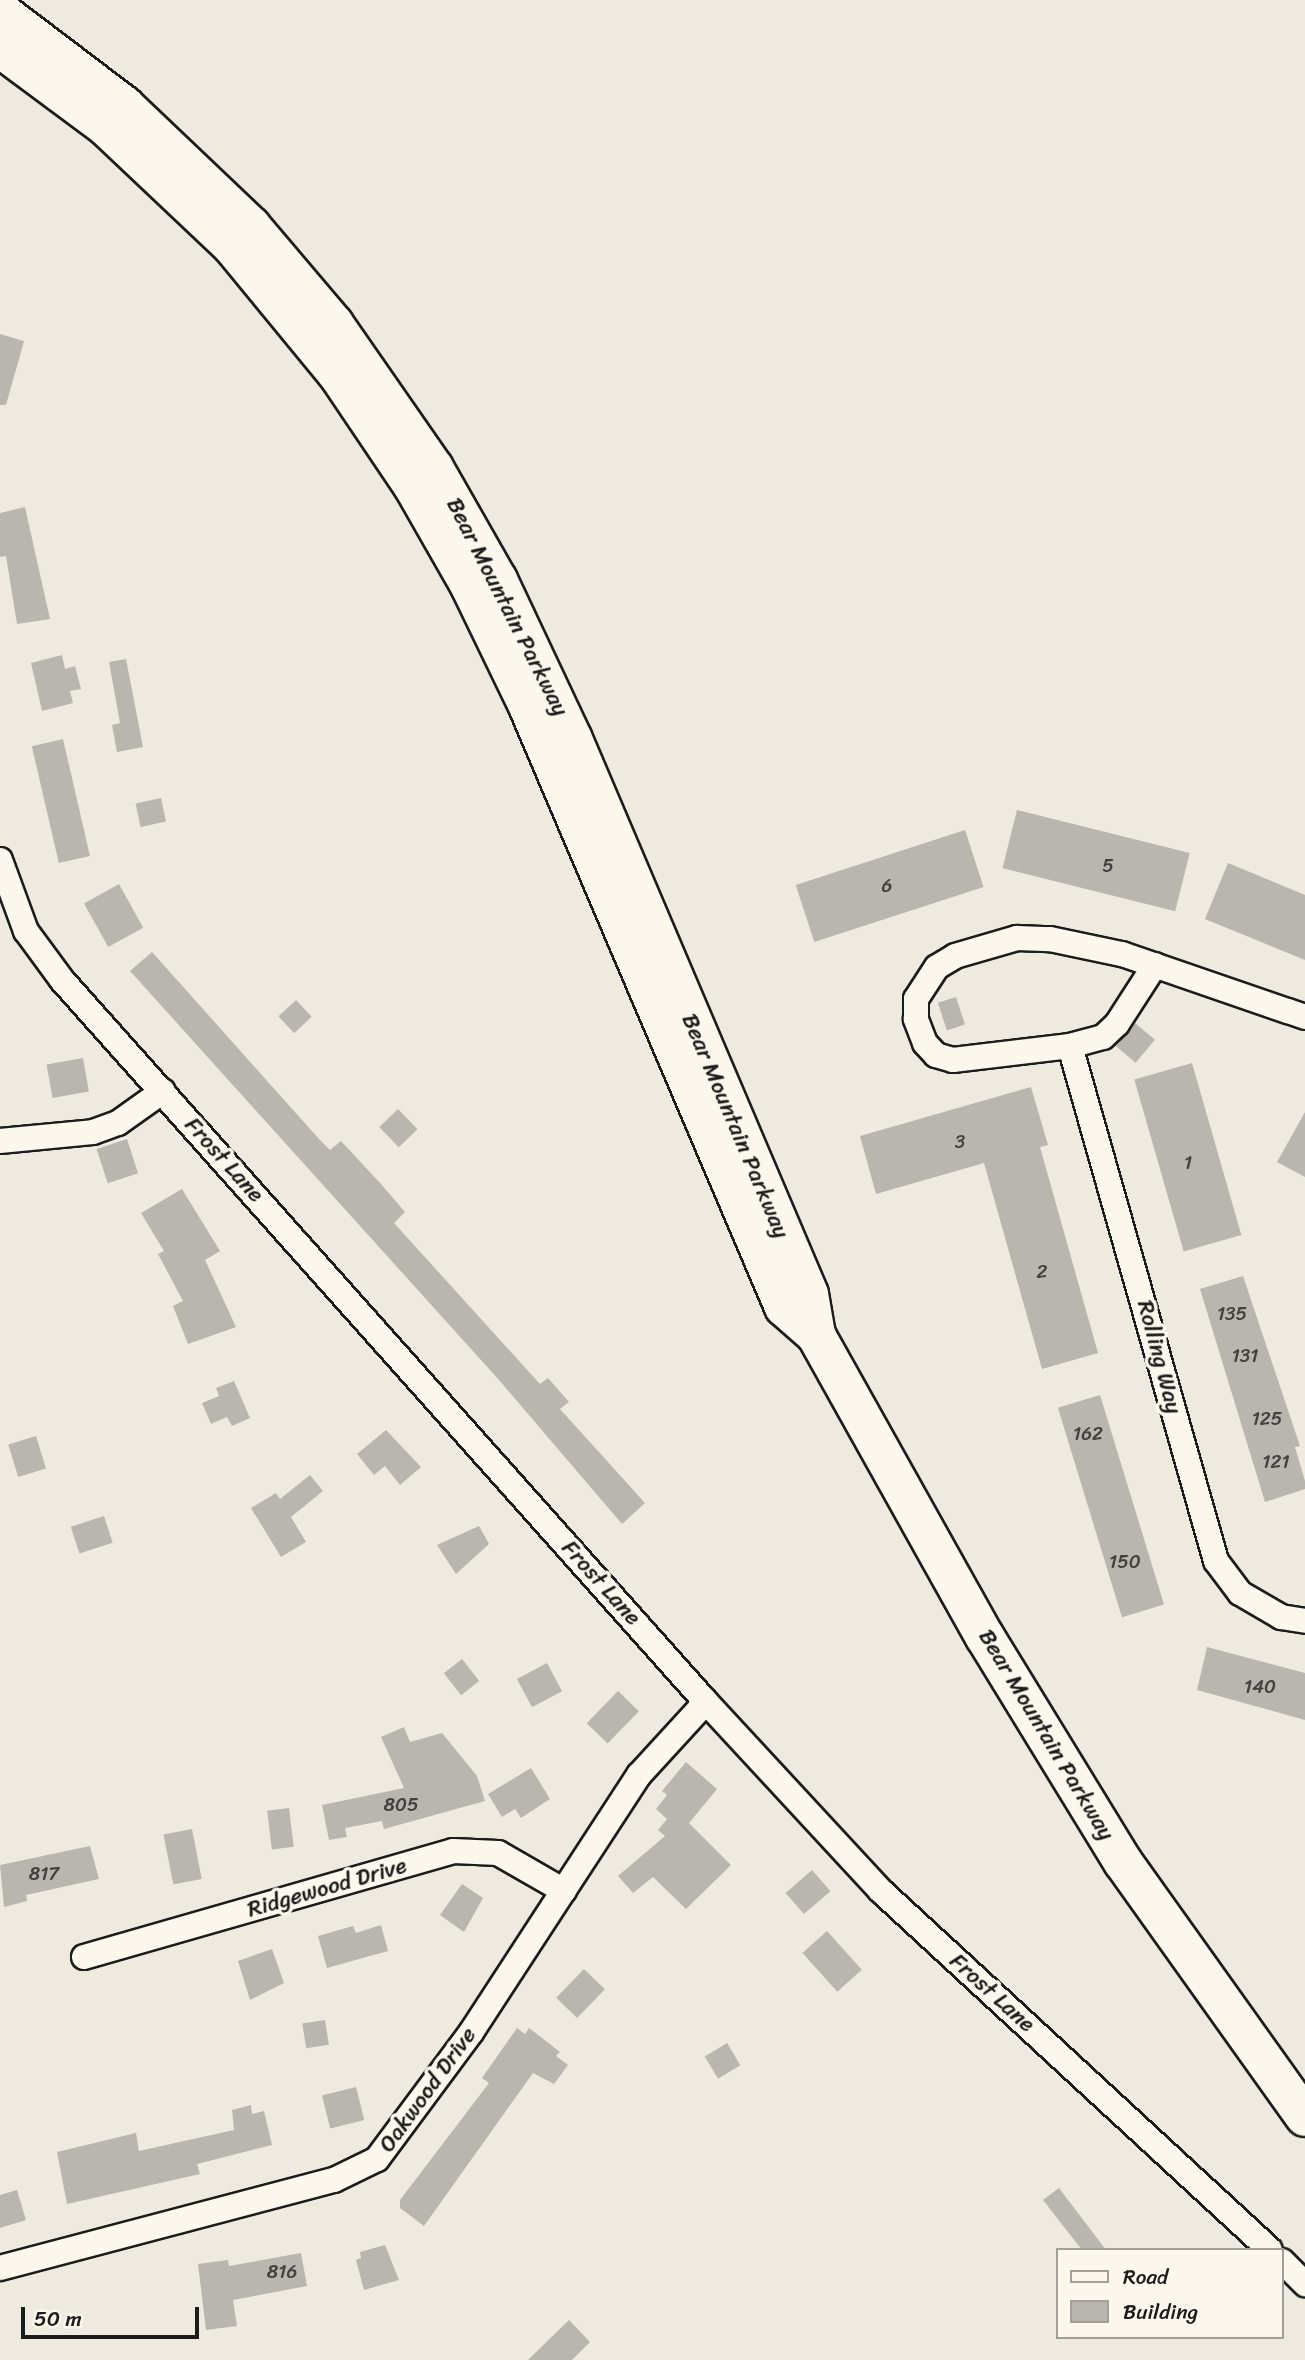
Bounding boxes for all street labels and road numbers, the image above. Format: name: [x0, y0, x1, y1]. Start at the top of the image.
street label: Bear Mountain Parkway: [440, 493, 574, 721]
street label: Bear Mountain Parkway: [675, 1009, 795, 1243]
street label: Frost Lane: [178, 1111, 270, 1209]
street label: Rolling Way: [1131, 1297, 1187, 1417]
street label: Frost Lane: [555, 1534, 647, 1632]
street label: Bear Mountain Parkway: [972, 1624, 1120, 1846]
street label: Ridgewood Drive: [244, 1852, 410, 1924]
street label: Frost Lane: [943, 1947, 1041, 2039]
street label: Oakwood Drive: [373, 2022, 483, 2158]

